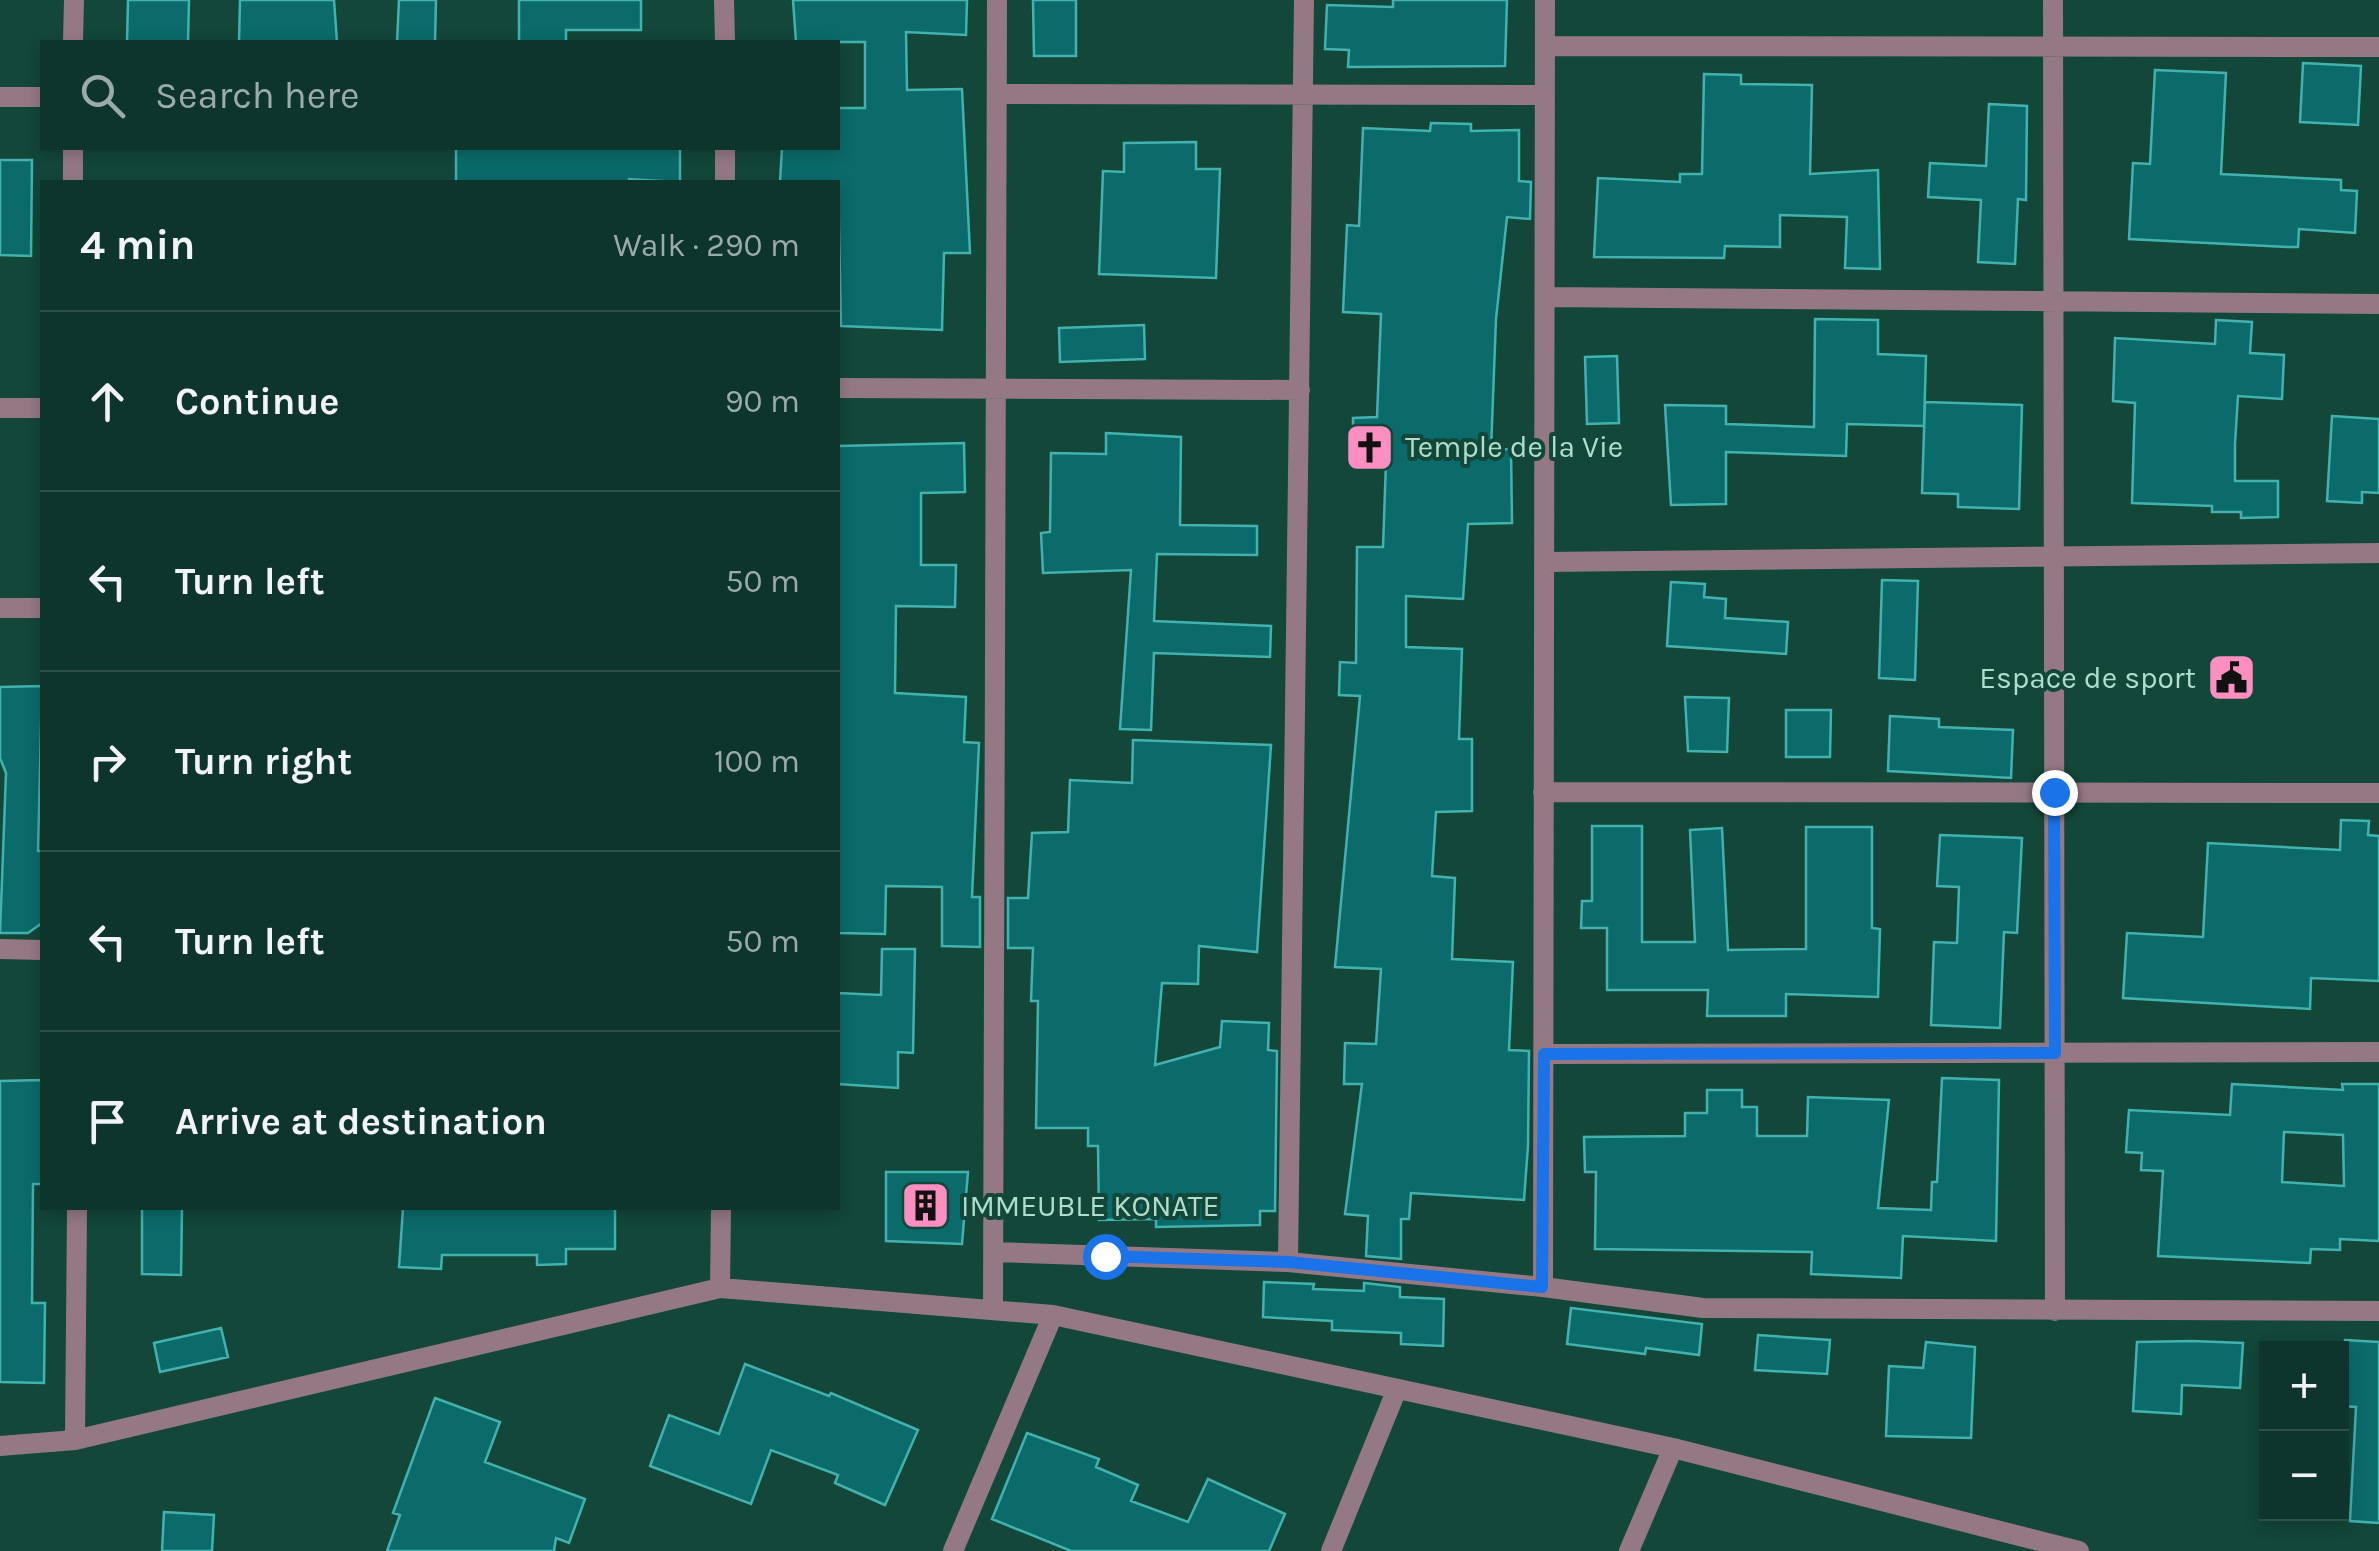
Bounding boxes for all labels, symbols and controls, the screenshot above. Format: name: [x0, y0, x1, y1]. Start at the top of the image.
search box: [40, 40, 840, 150]
icon: search: [75, 68, 130, 123]
text: Search here: [155, 73, 359, 118]
text: 4 min: [80, 220, 195, 270]
text: Walk · 290 m: [613, 227, 800, 264]
icon: ahead: [80, 374, 135, 429]
text: Continue: [175, 379, 339, 424]
text: 90 m: [725, 383, 800, 420]
church icon: Temple de la Vie: [1344, 421, 1396, 473]
place label: Temple de la Vie: [1405, 429, 1623, 465]
icon: left: [80, 554, 135, 609]
text: Turn left: [175, 559, 325, 604]
text: 50 m: [725, 563, 800, 600]
public building icon: Espace de sport: [2205, 652, 2257, 704]
place label: Espace de sport: [1979, 660, 2196, 696]
icon: right: [80, 734, 135, 789]
text: Turn right: [175, 739, 352, 784]
text: 100 m: [714, 743, 800, 780]
route end: [2032, 770, 2078, 816]
icon: left: [80, 914, 135, 969]
text: Turn left: [175, 919, 325, 964]
text: 50 m: [725, 923, 800, 960]
icon: arrive: [80, 1094, 135, 1149]
text: Arrive at destination: [175, 1099, 547, 1144]
building icon: IMMEUBLE KONATE: [900, 1180, 952, 1232]
place label: IMMEUBLE KONATE: [961, 1188, 1219, 1224]
route start: [1083, 1234, 1129, 1280]
map controls: [2259, 1341, 2349, 1521]
button: +: [2259, 1341, 2349, 1431]
button: −: [2259, 1431, 2349, 1521]

